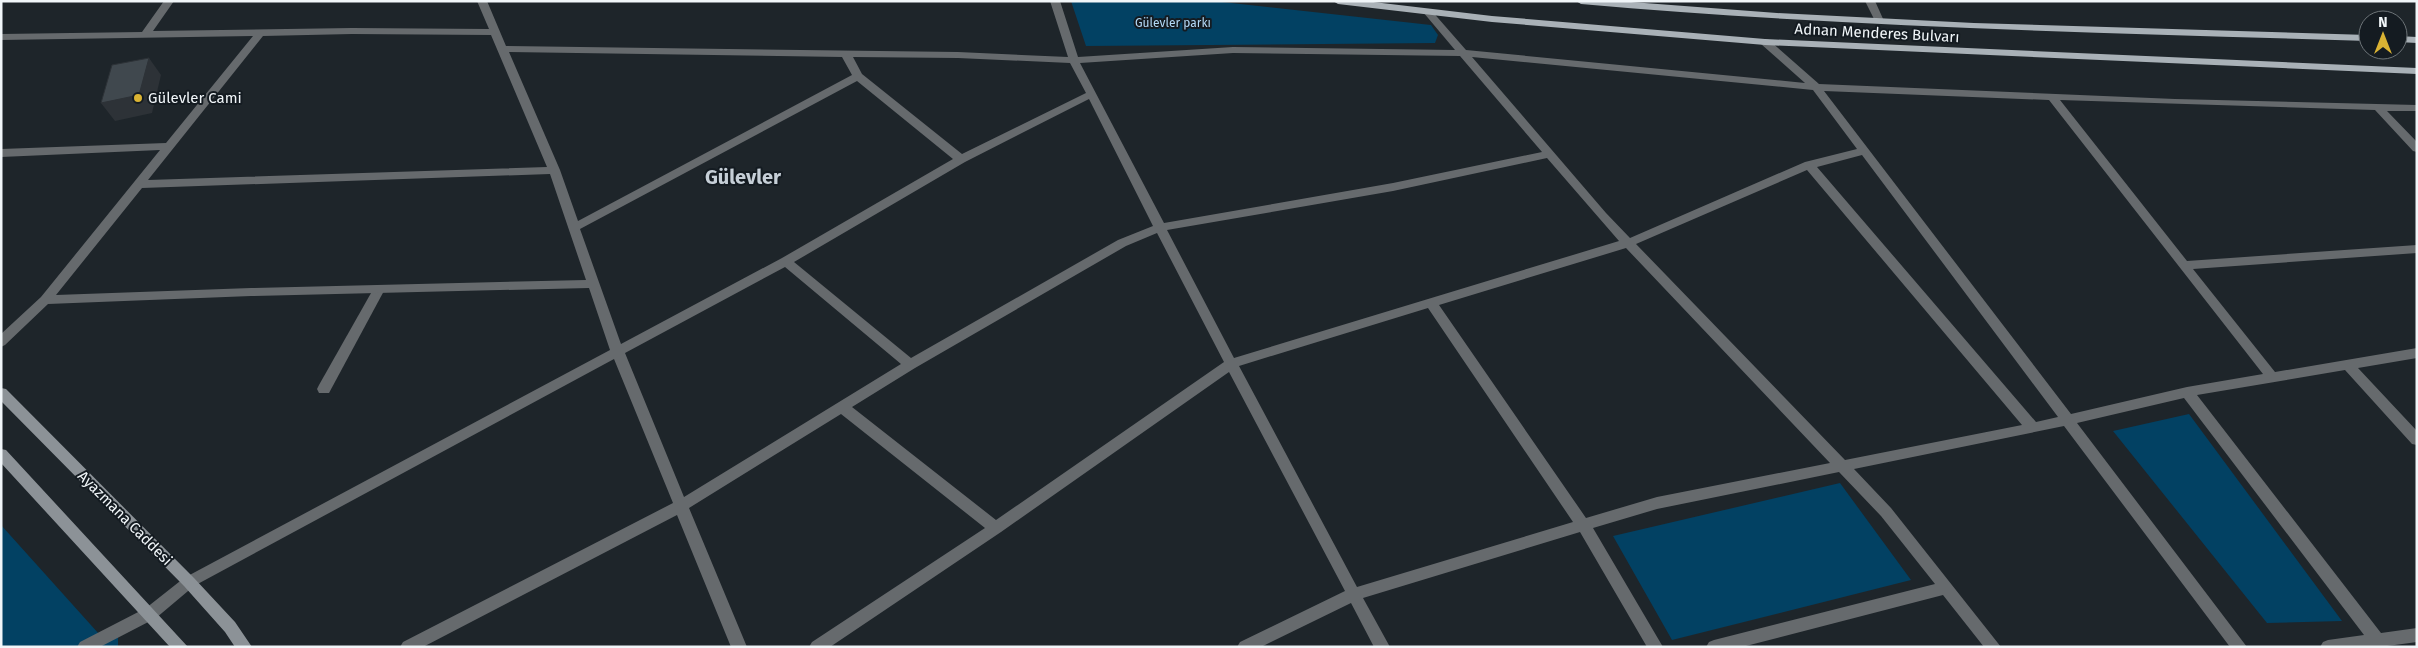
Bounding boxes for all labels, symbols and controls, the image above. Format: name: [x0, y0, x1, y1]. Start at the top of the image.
north arrow: [2358, 10, 2408, 60]
text: N: [2378, 14, 2388, 31]
park label: Gülevler parkı: [1135, 16, 1211, 30]
street label: Adnan Menderes Bulvarı: [1794, 20, 1960, 46]
place label: Gülevler Cami: [148, 89, 242, 107]
marker: Gülevler Cami: [132, 92, 144, 104]
district label: Gülevler: [705, 165, 782, 189]
street label: Ayazmana Caddesi: [74, 467, 176, 569]

